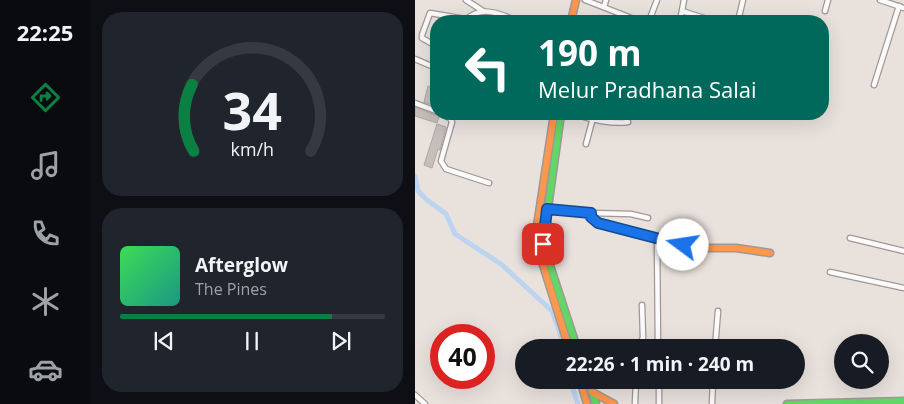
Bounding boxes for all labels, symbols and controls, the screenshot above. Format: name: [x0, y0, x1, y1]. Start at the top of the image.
text: 22:25: [17, 17, 73, 47]
text: 190 m: [538, 29, 642, 76]
icon: left: [455, 35, 520, 100]
text: 34: [223, 74, 282, 145]
text: Melur Pradhana Salai: [538, 74, 757, 104]
icon: directions: [28, 80, 63, 115]
text: km/h: [231, 137, 274, 161]
icon: music: [28, 148, 63, 183]
icon: phone: [28, 216, 63, 251]
position arrow: [656, 218, 708, 270]
pin: [522, 223, 564, 265]
icon: arrive: [529, 230, 557, 258]
text: Afterglow: [195, 252, 288, 278]
text: The Pines: [195, 278, 267, 300]
icon: climate: [28, 284, 63, 319]
speed limit sign: 40: [430, 324, 495, 389]
icon: previous: [150, 327, 178, 355]
icon: pause: [238, 327, 266, 355]
icon: next: [327, 327, 355, 355]
map controls: [834, 334, 889, 389]
button: search: [834, 334, 889, 389]
text: 22:26 · 1 min · 240 m: [566, 351, 754, 377]
icon: car: [28, 352, 63, 387]

